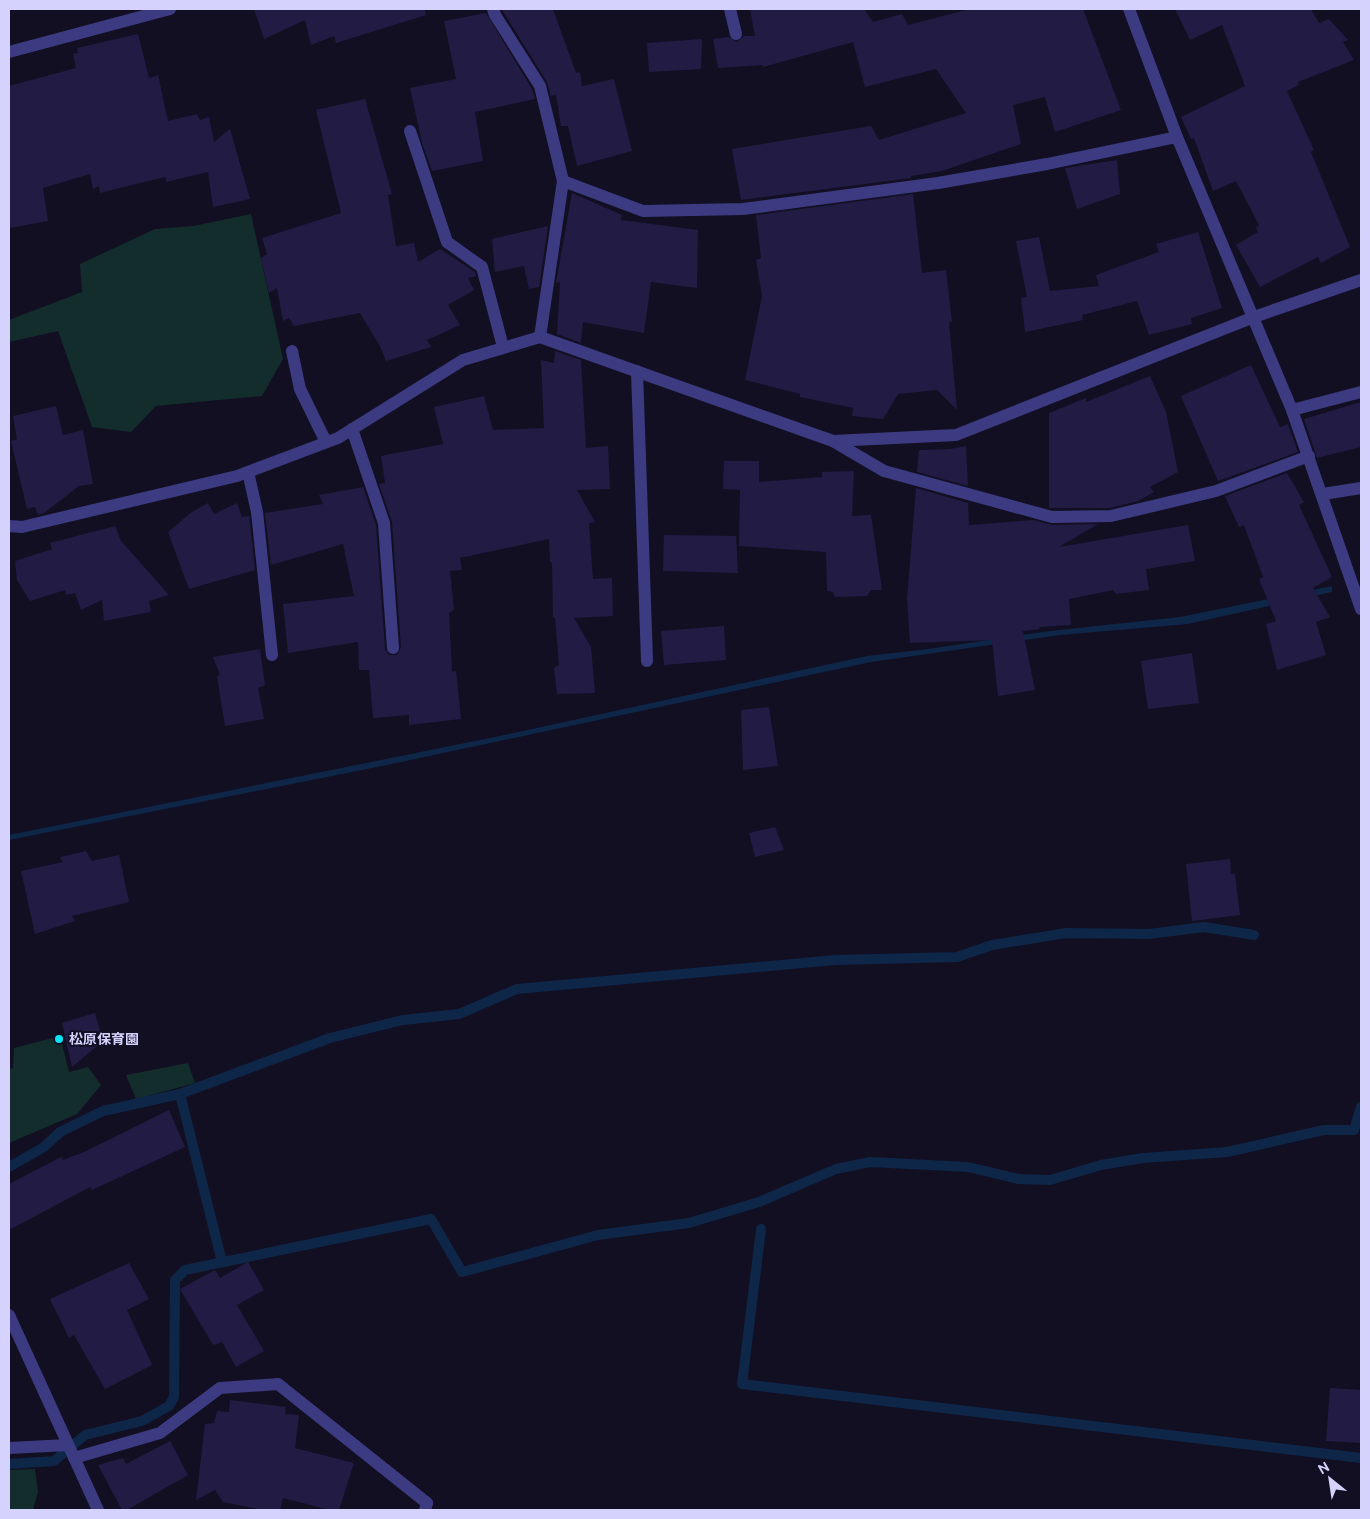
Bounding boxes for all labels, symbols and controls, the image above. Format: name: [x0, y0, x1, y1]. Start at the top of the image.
place label: 松原保育園: [69, 1031, 139, 1047]
marker: 松原保育園: [53, 1033, 65, 1045]
north arrow: [1305, 1454, 1355, 1504]
text: N: [1315, 1458, 1332, 1477]

